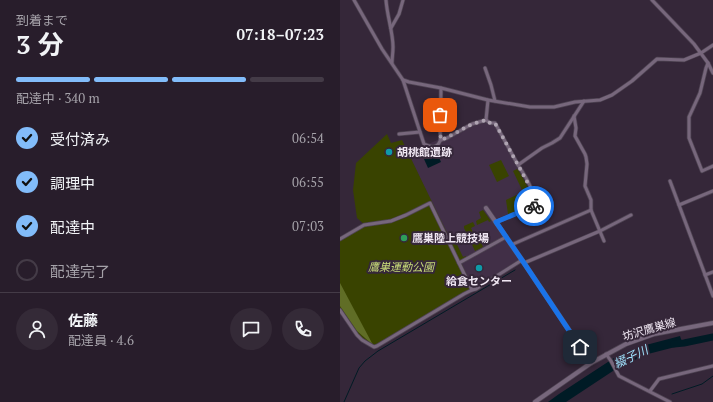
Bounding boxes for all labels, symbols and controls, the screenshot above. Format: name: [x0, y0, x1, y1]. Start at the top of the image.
text: 到着まで: [16, 11, 68, 29]
text: 07:18–07:23: [237, 24, 324, 44]
text: 3 分: [16, 27, 64, 61]
text: 配達中 · 340 m: [16, 89, 100, 107]
pin: [423, 98, 457, 132]
icon: bag: [429, 104, 451, 126]
icon: check: [16, 127, 38, 149]
text: 受付済み: [50, 129, 110, 149]
text: 06:54: [292, 129, 324, 147]
place label: 胡桃館遺跡: [397, 145, 452, 159]
marker: 胡桃館遺跡: [384, 147, 394, 157]
icon: check: [16, 171, 38, 193]
text: 調理中: [50, 173, 95, 193]
text: 06:55: [292, 173, 324, 191]
courier: [514, 186, 554, 226]
icon: bike: [523, 195, 545, 217]
icon: check: [16, 215, 38, 237]
text: 配達中: [50, 217, 95, 237]
text: 07:03: [292, 217, 324, 235]
place label: 鷹巣陸上競技場: [412, 231, 489, 245]
marker: 鷹巣陸上競技場: [399, 233, 409, 243]
park label: 鷹巣運動公園: [368, 260, 436, 274]
text: 配達完了: [50, 261, 110, 281]
marker: 給食センター: [474, 263, 484, 273]
place label: 給食センター: [446, 274, 512, 288]
button: person: [16, 308, 58, 350]
button: chat: [230, 308, 272, 350]
button: phone: [282, 308, 324, 350]
text: 佐藤: [68, 310, 98, 330]
street label: 坊沢鷹巣線: [621, 315, 677, 343]
pin: [563, 330, 597, 364]
text: 配達員 · 4.6: [68, 331, 134, 349]
icon: home: [569, 336, 591, 358]
water label: 綴子川: [611, 341, 652, 371]

